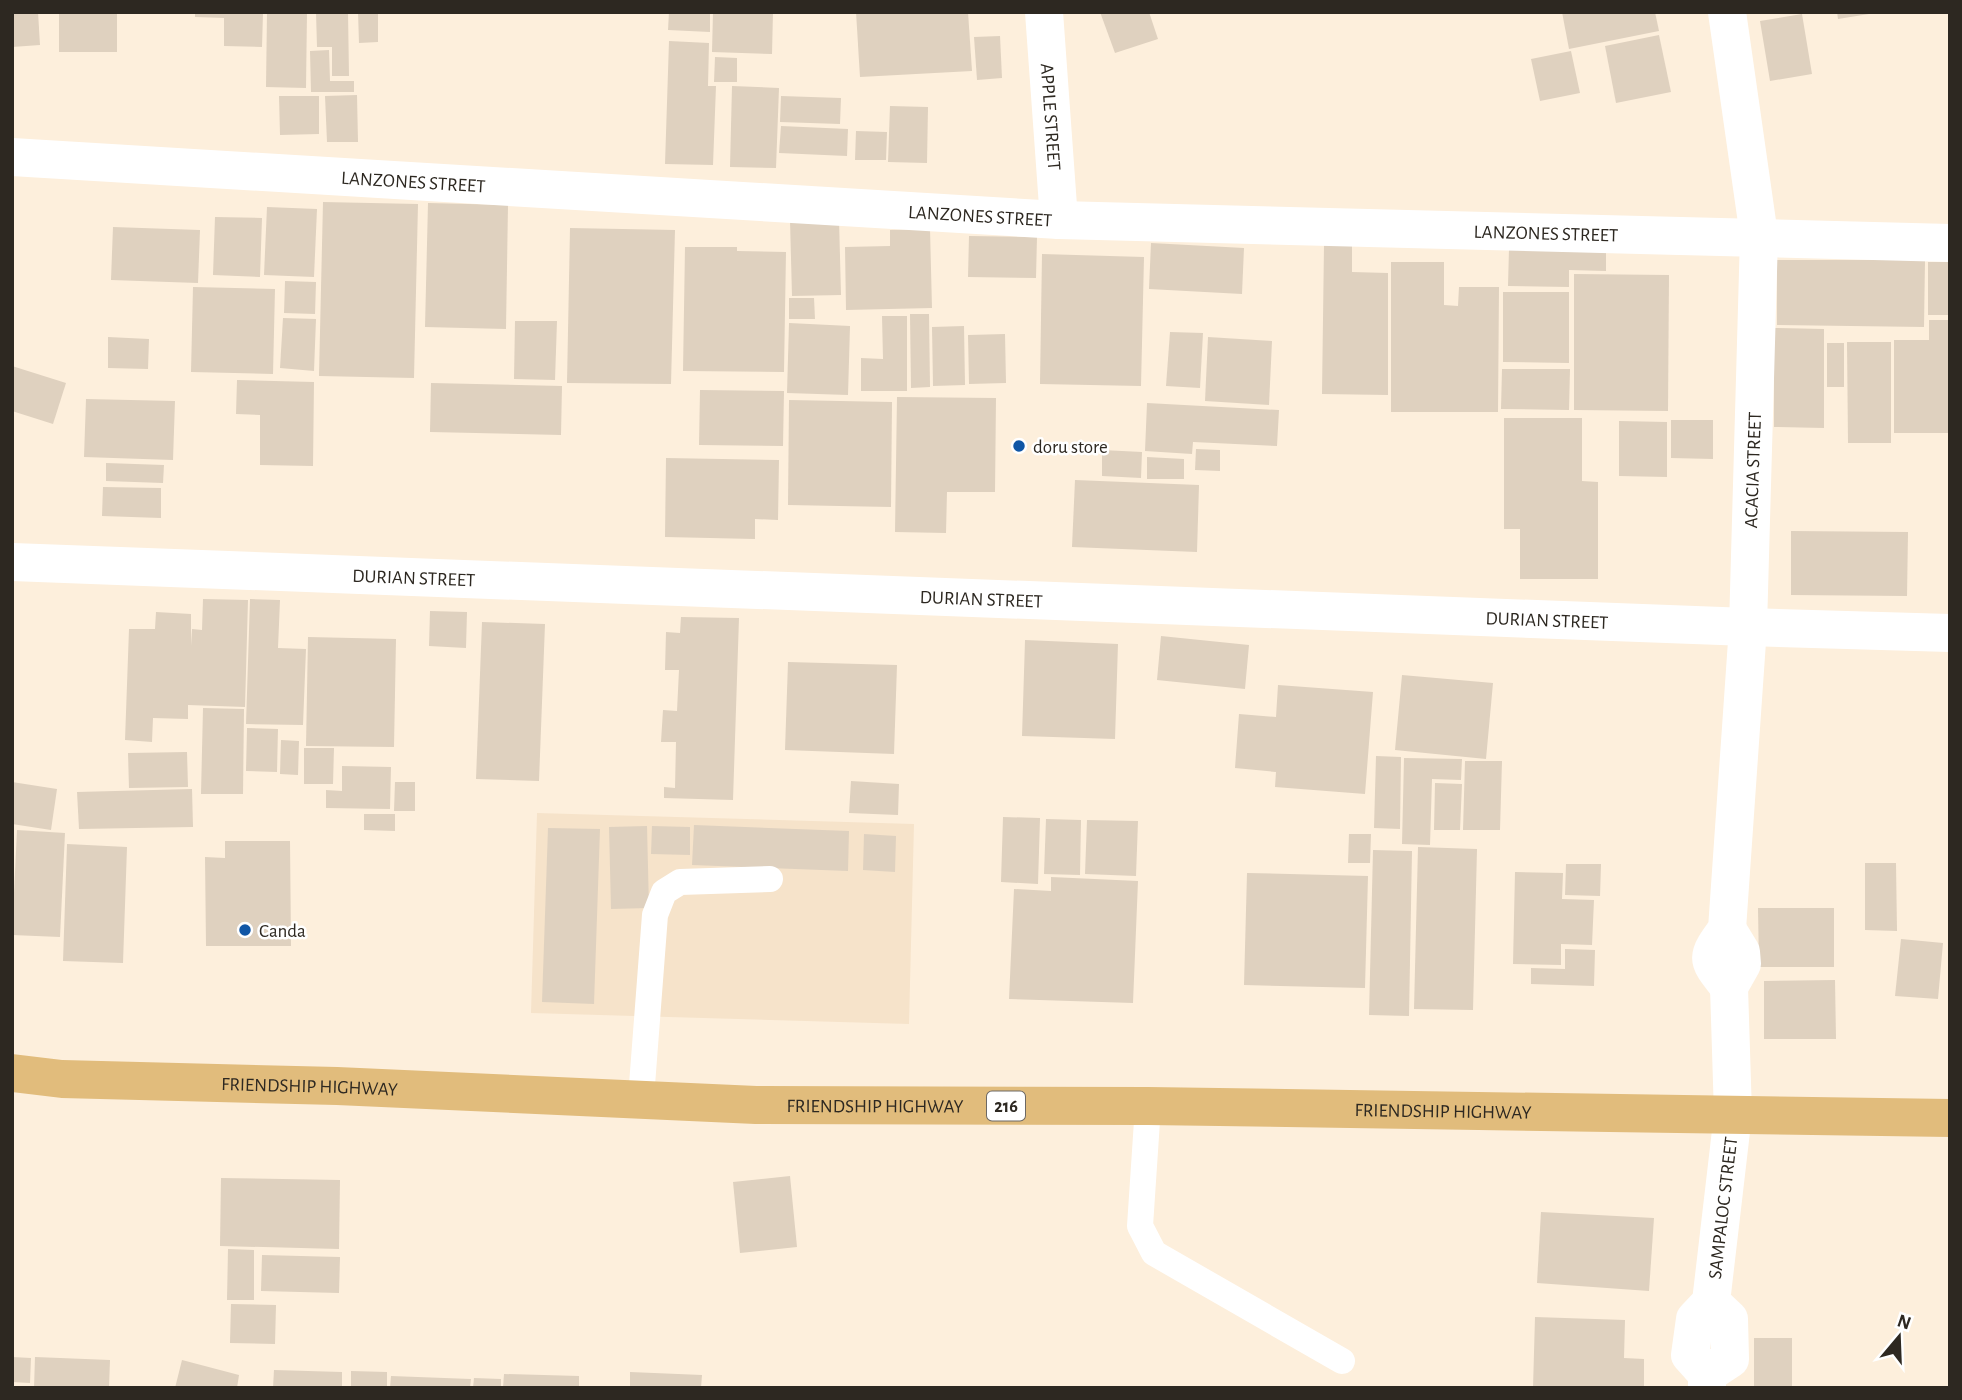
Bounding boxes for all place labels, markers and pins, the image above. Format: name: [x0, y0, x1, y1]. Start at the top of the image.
marker: doru store: [1011, 438, 1027, 454]
place label: doru store: [1033, 438, 1108, 457]
marker: Canda: [237, 922, 253, 938]
place label: Canda: [259, 922, 306, 941]

